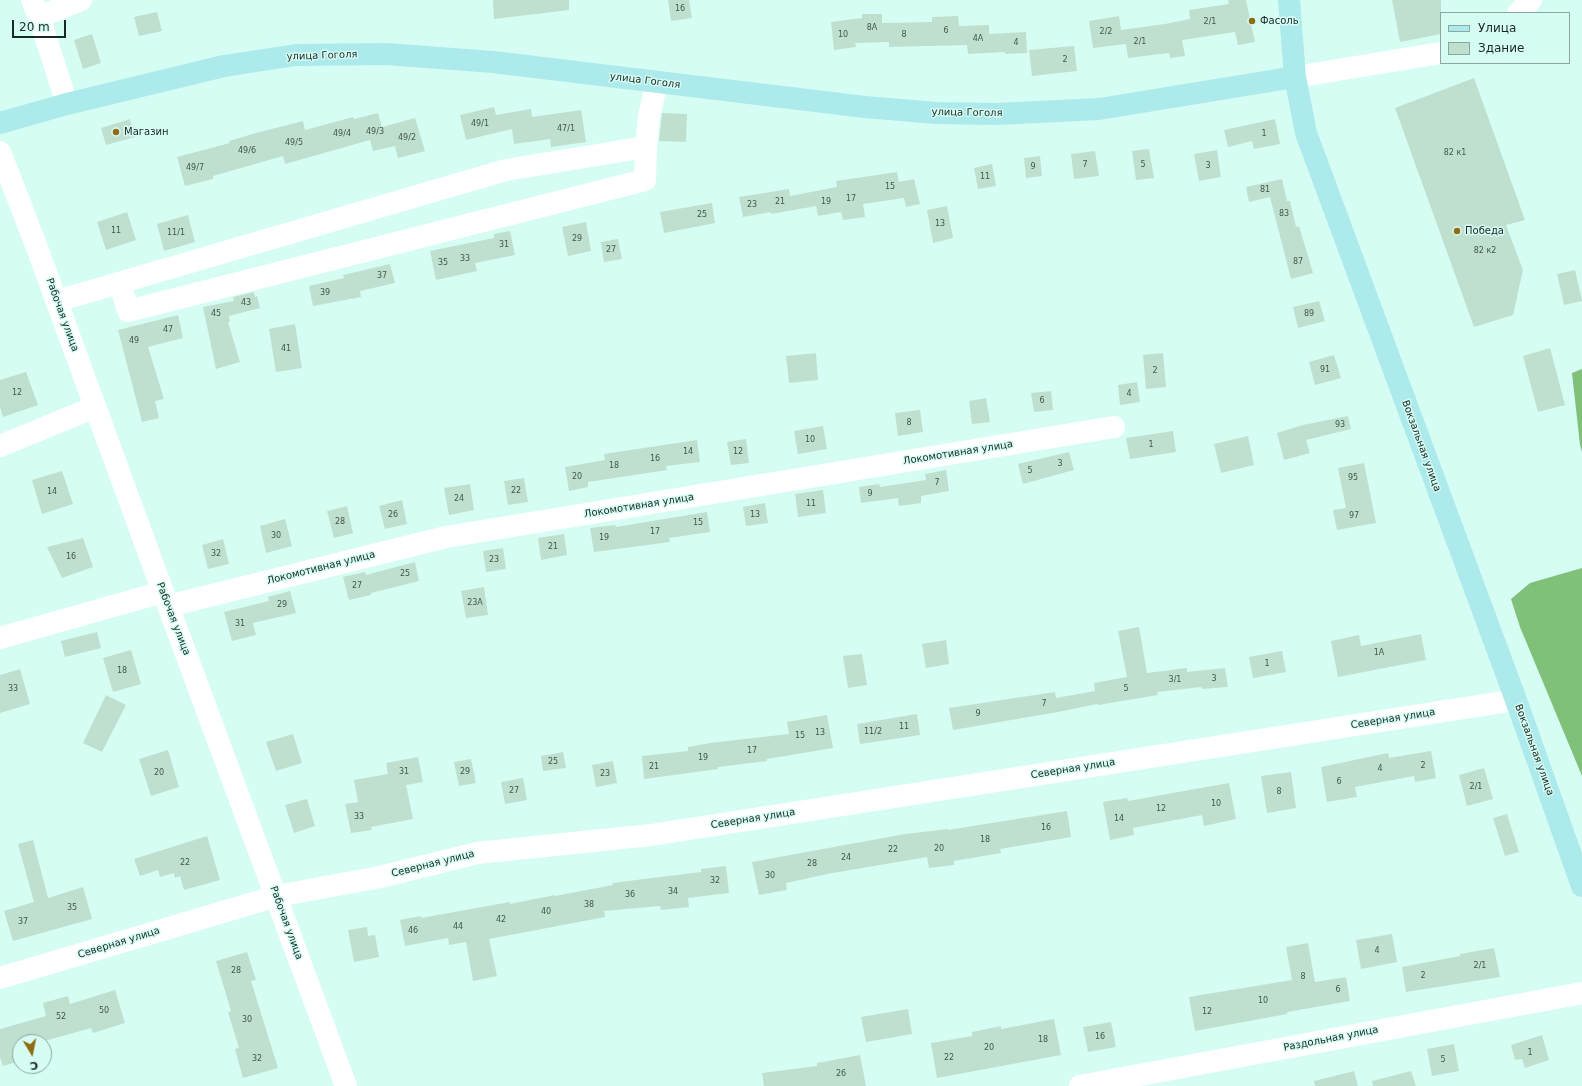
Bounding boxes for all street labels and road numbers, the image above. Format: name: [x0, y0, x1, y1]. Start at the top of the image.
street label: улица Гоголя: [286, 49, 358, 63]
street label: улица Гоголя: [609, 71, 681, 91]
street label: улица Гоголя: [931, 106, 1003, 120]
street label: Рабочая улица: [43, 277, 81, 353]
street label: Вокзальная улица: [1399, 399, 1443, 493]
street label: Локомотивная улица: [902, 438, 1014, 468]
street label: Локомотивная улица: [583, 491, 695, 521]
street label: Локомотивная улица: [266, 549, 376, 587]
street label: Рабочая улица: [154, 581, 192, 657]
street label: Вокзальная улица: [1512, 703, 1556, 797]
street label: Северная улица: [1350, 706, 1436, 732]
street label: Северная улица: [1030, 756, 1116, 782]
street label: Северная улица: [710, 806, 796, 832]
street label: Северная улица: [390, 848, 476, 880]
street label: Рабочая улица: [267, 885, 305, 961]
street label: Северная улица: [77, 925, 161, 961]
street label: Раздольная улица: [1283, 1024, 1379, 1054]

